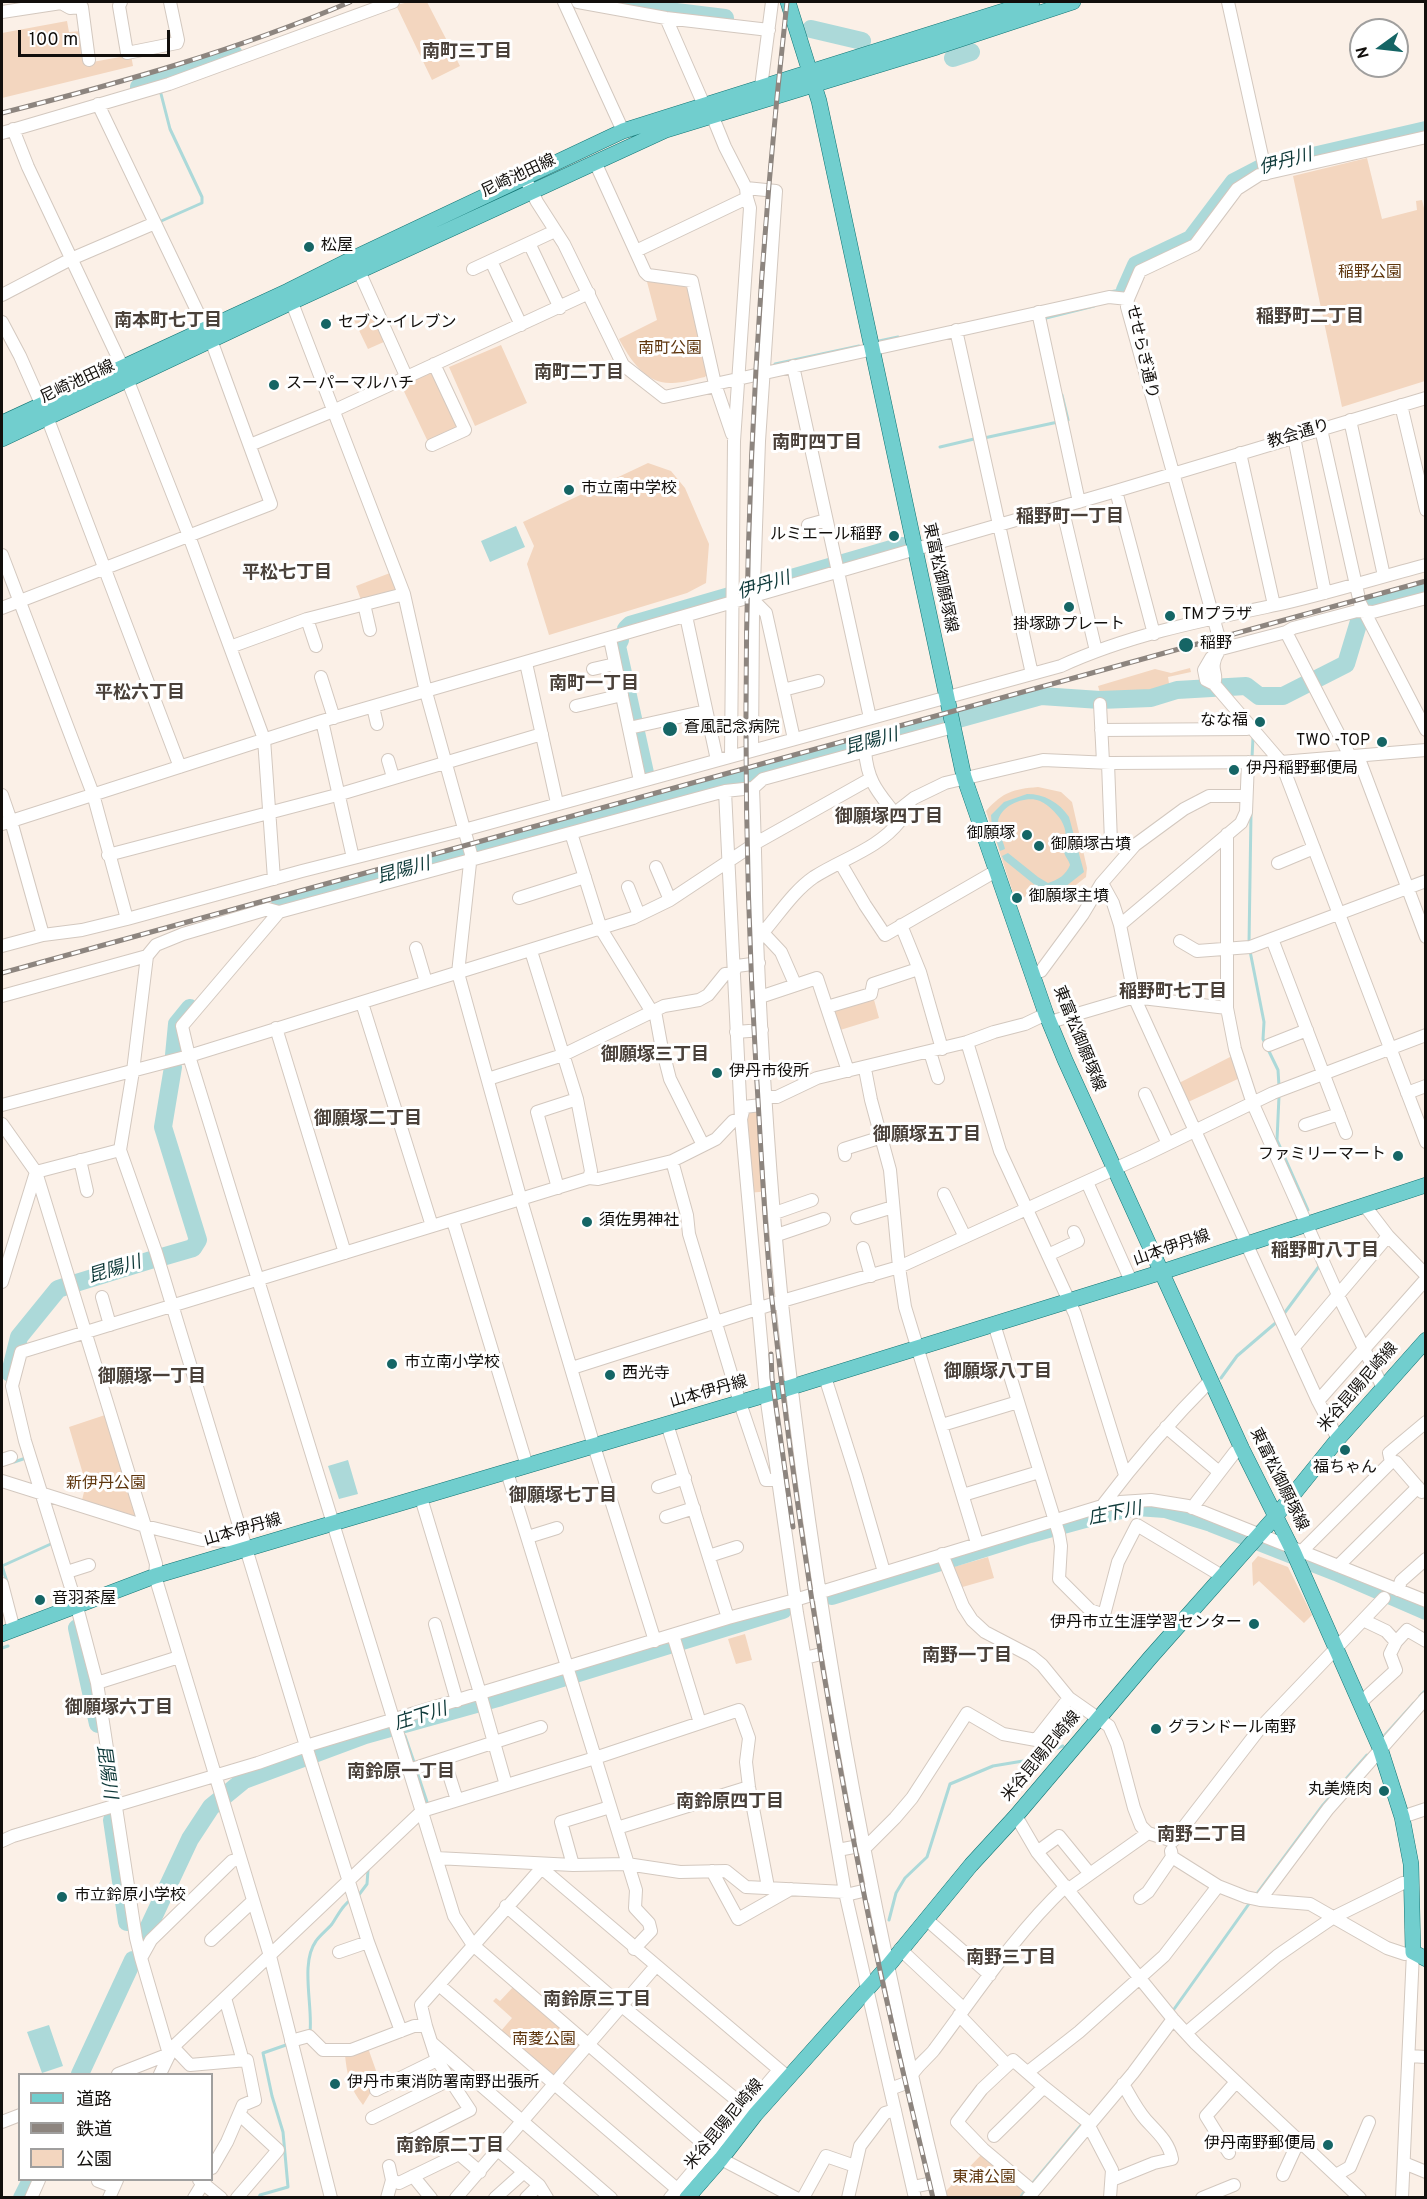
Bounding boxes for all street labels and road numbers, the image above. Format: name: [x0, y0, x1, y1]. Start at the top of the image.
street label: 尼崎池田線: [479, 151, 559, 203]
street label: せせらぎ通り: [1121, 303, 1161, 401]
street label: 尼崎池田線: [38, 357, 118, 409]
street label: 教会通り: [1266, 416, 1332, 454]
street label: 東富松御願塚線: [918, 521, 960, 635]
street label: 東富松御願塚線: [1048, 983, 1108, 1095]
street label: 山本伊丹線: [1131, 1227, 1213, 1271]
street label: 米谷昆陽尼崎線: [1315, 1339, 1403, 1437]
street label: 山本伊丹線: [668, 1373, 750, 1413]
street label: 東富松御願塚線: [1245, 1425, 1311, 1535]
street label: 山本伊丹線: [202, 1511, 284, 1551]
street label: 米谷昆陽尼崎線: [999, 1708, 1085, 1806]
street label: 米谷昆陽尼崎線: [682, 2076, 768, 2174]

